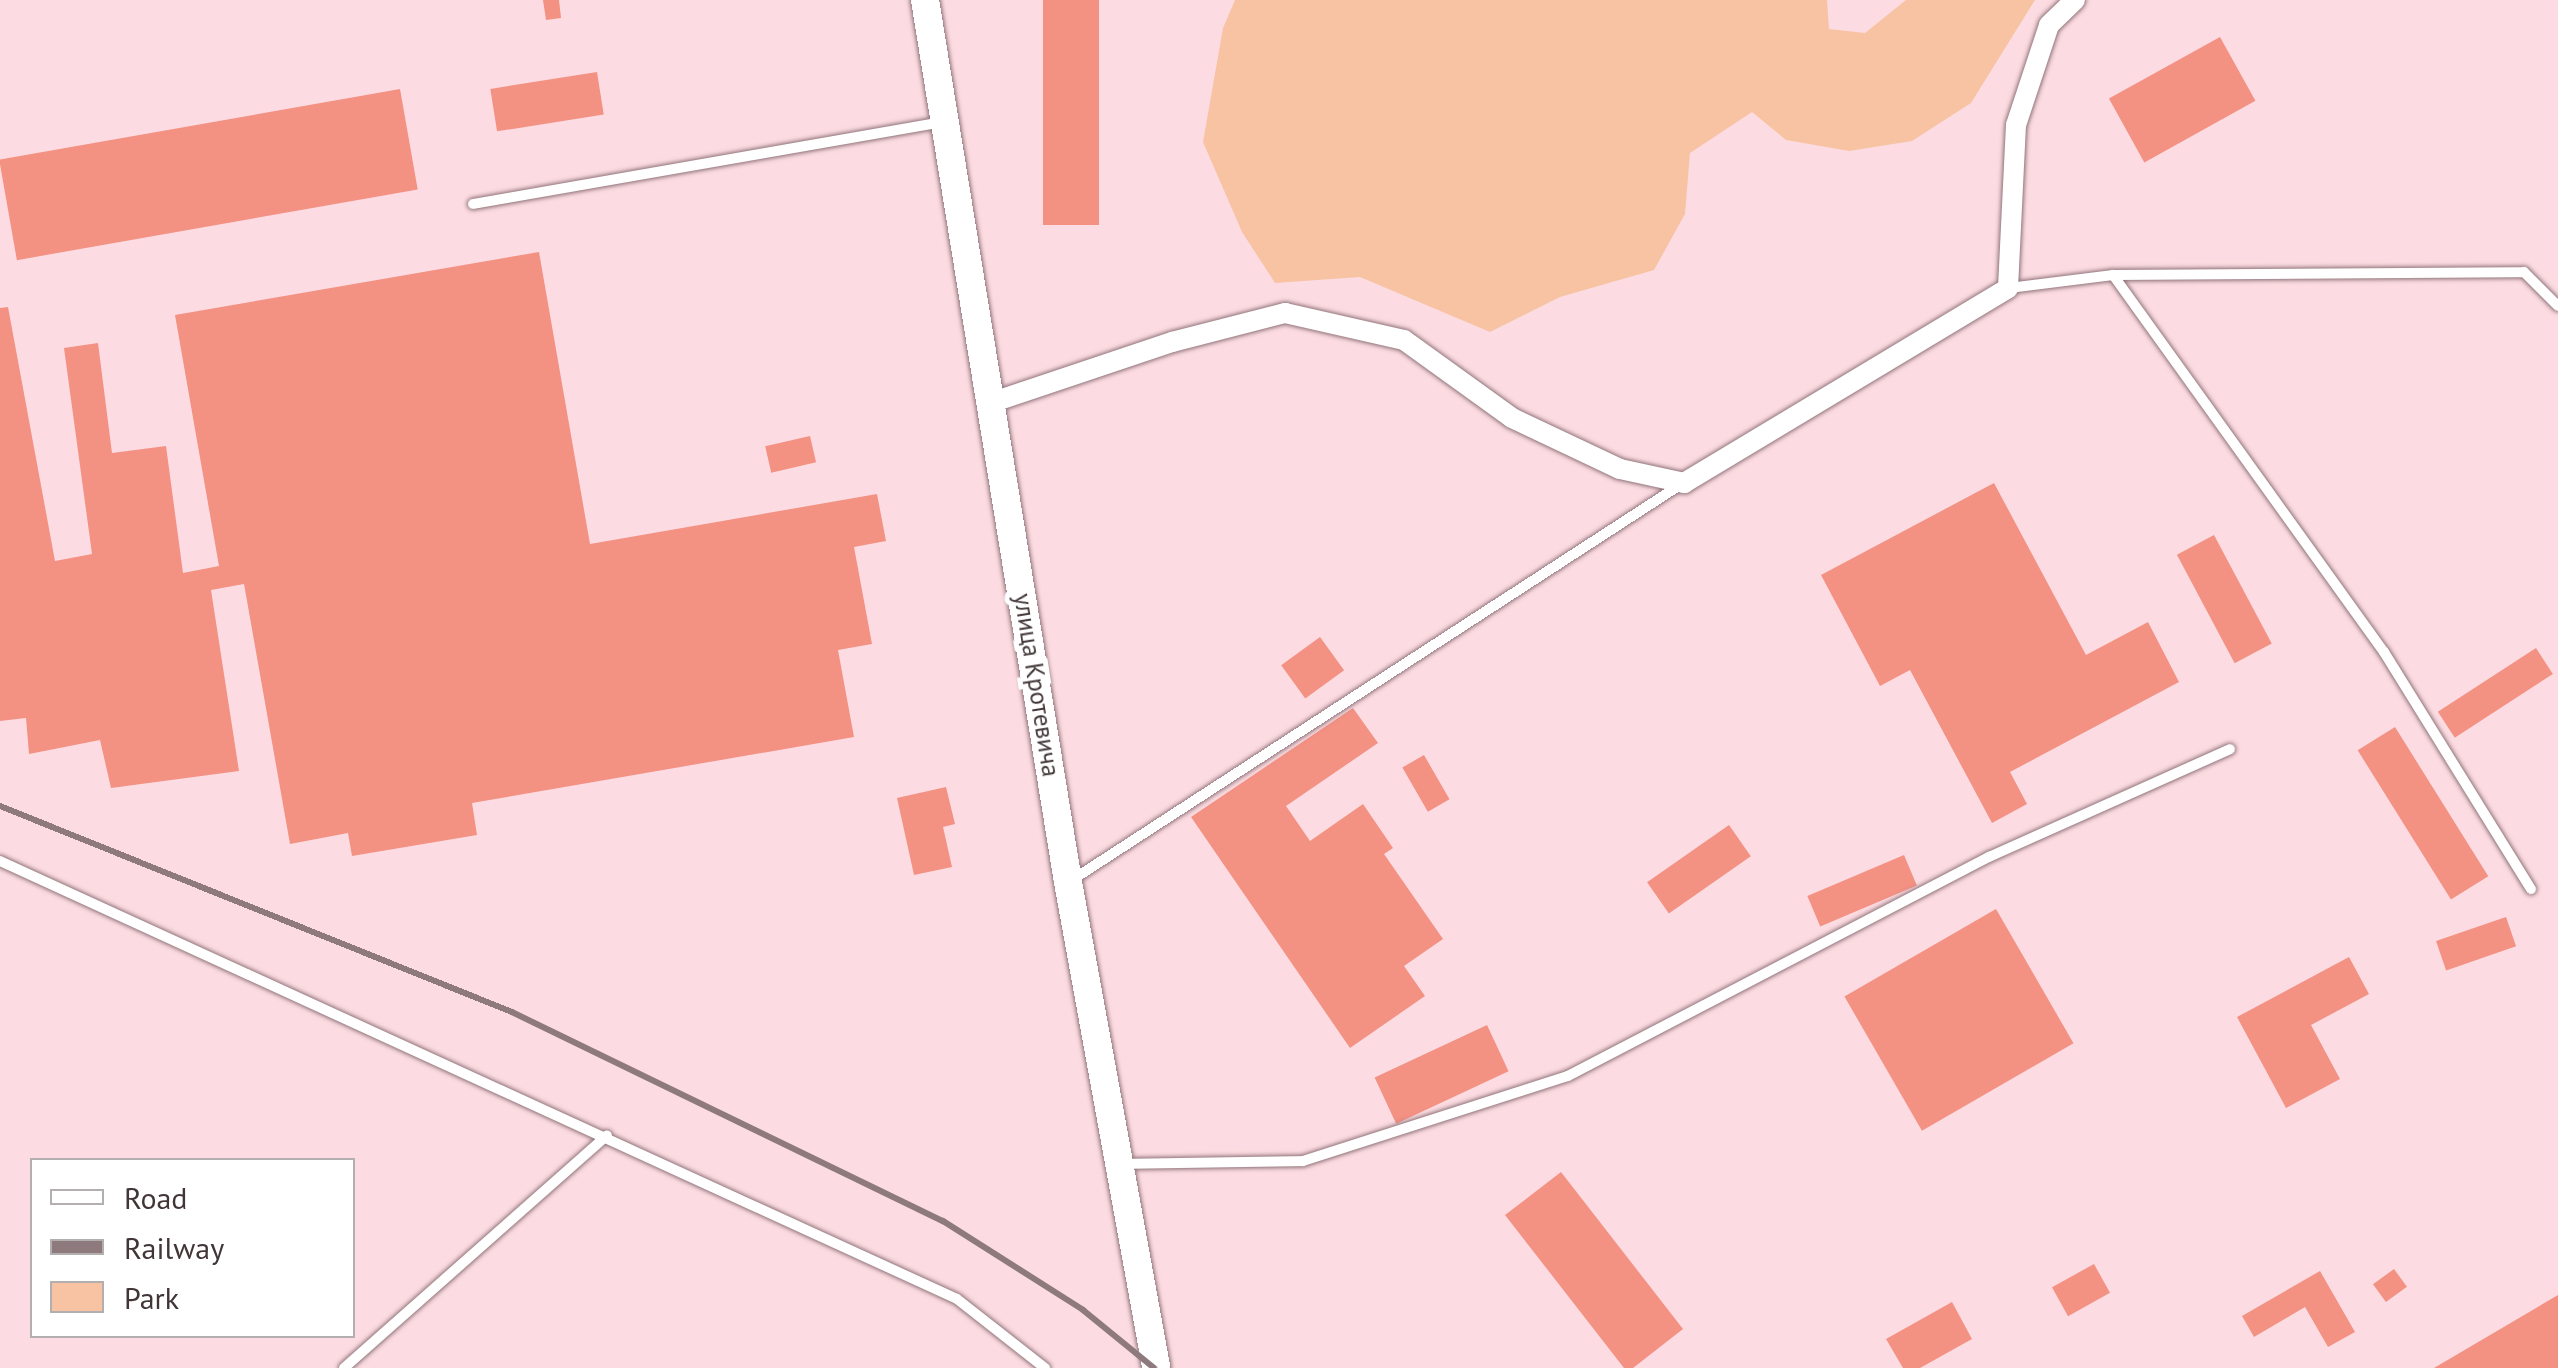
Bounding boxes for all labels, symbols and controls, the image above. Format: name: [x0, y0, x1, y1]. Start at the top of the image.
street label: улица Кротевича: [1008, 591, 1066, 779]
legend: [30, 1158, 355, 1338]
text: Road: [124, 1178, 188, 1217]
text: Railway: [124, 1228, 224, 1267]
text: Park: [124, 1278, 179, 1317]

